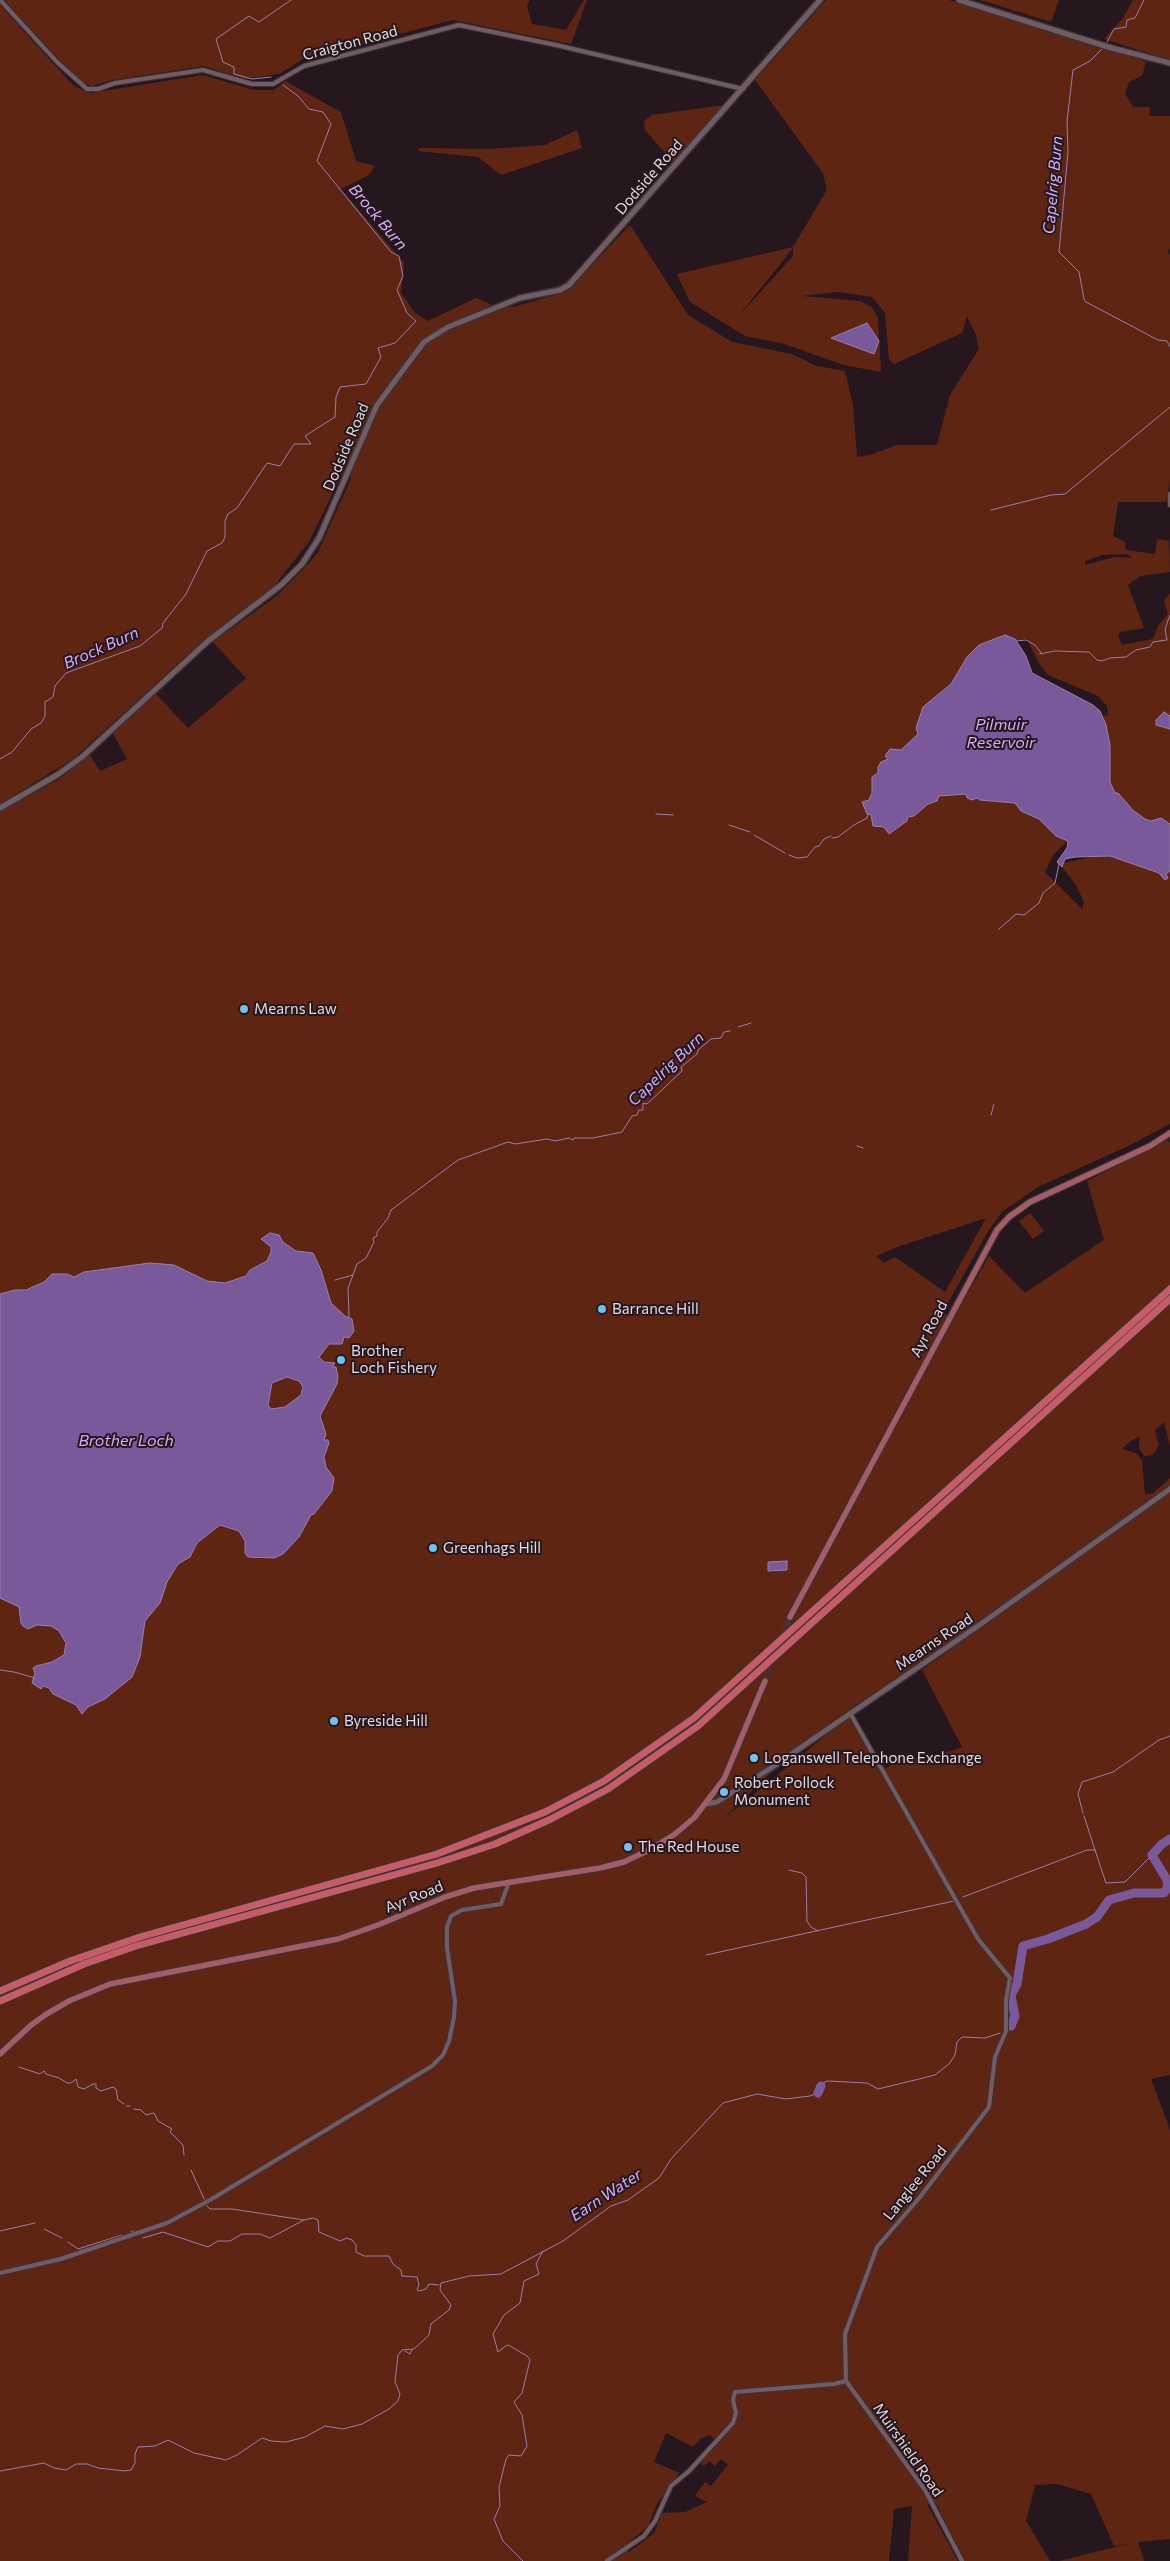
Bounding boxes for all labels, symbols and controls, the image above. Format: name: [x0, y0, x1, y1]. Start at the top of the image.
street label: Craigton Road: [301, 22, 399, 64]
water label: Capelrig Burn: [1039, 135, 1067, 235]
street label: Dodside Road: [611, 136, 687, 218]
water label: Brock Burn: [345, 180, 411, 254]
street label: Dodside Road: [319, 400, 373, 494]
water label: Brock Burn: [60, 623, 142, 673]
water label: Pilmuir Reservoir: [967, 715, 1035, 753]
place label: Mearns Law: [254, 1000, 337, 1018]
marker: Mearns Law: [238, 1003, 250, 1015]
water label: Capelrig Burn: [624, 1028, 708, 1110]
street label: Ayr Road: [907, 1298, 951, 1360]
place label: Barrance Hill: [612, 1300, 699, 1318]
marker: Barrance Hill: [596, 1303, 608, 1315]
place label: Brother Loch Fishery: [351, 1342, 437, 1377]
marker: Brother Loch Fishery: [335, 1354, 347, 1366]
water label: Brother Loch: [78, 1431, 174, 1451]
place label: Greenhags Hill: [443, 1539, 541, 1557]
marker: Greenhags Hill: [427, 1542, 439, 1554]
street label: Mearns Road: [892, 1610, 976, 1674]
place label: Byreside Hill: [344, 1712, 428, 1730]
marker: Byreside Hill: [328, 1715, 340, 1727]
place label: Loganswell Telephone Exchange: [764, 1749, 982, 1767]
marker: Loganswell Telephone Exchange: [748, 1752, 760, 1764]
place label: Robert Pollock Monument: [734, 1774, 835, 1809]
marker: Robert Pollock Monument: [718, 1786, 730, 1798]
place label: The Red House: [638, 1838, 739, 1856]
marker: The Red House: [622, 1841, 634, 1853]
street label: Ayr Road: [382, 1877, 446, 1917]
street label: Langlee Road: [879, 2142, 951, 2224]
water label: Earn Water: [567, 2165, 645, 2225]
street label: Muirshield Road: [869, 2400, 947, 2500]

